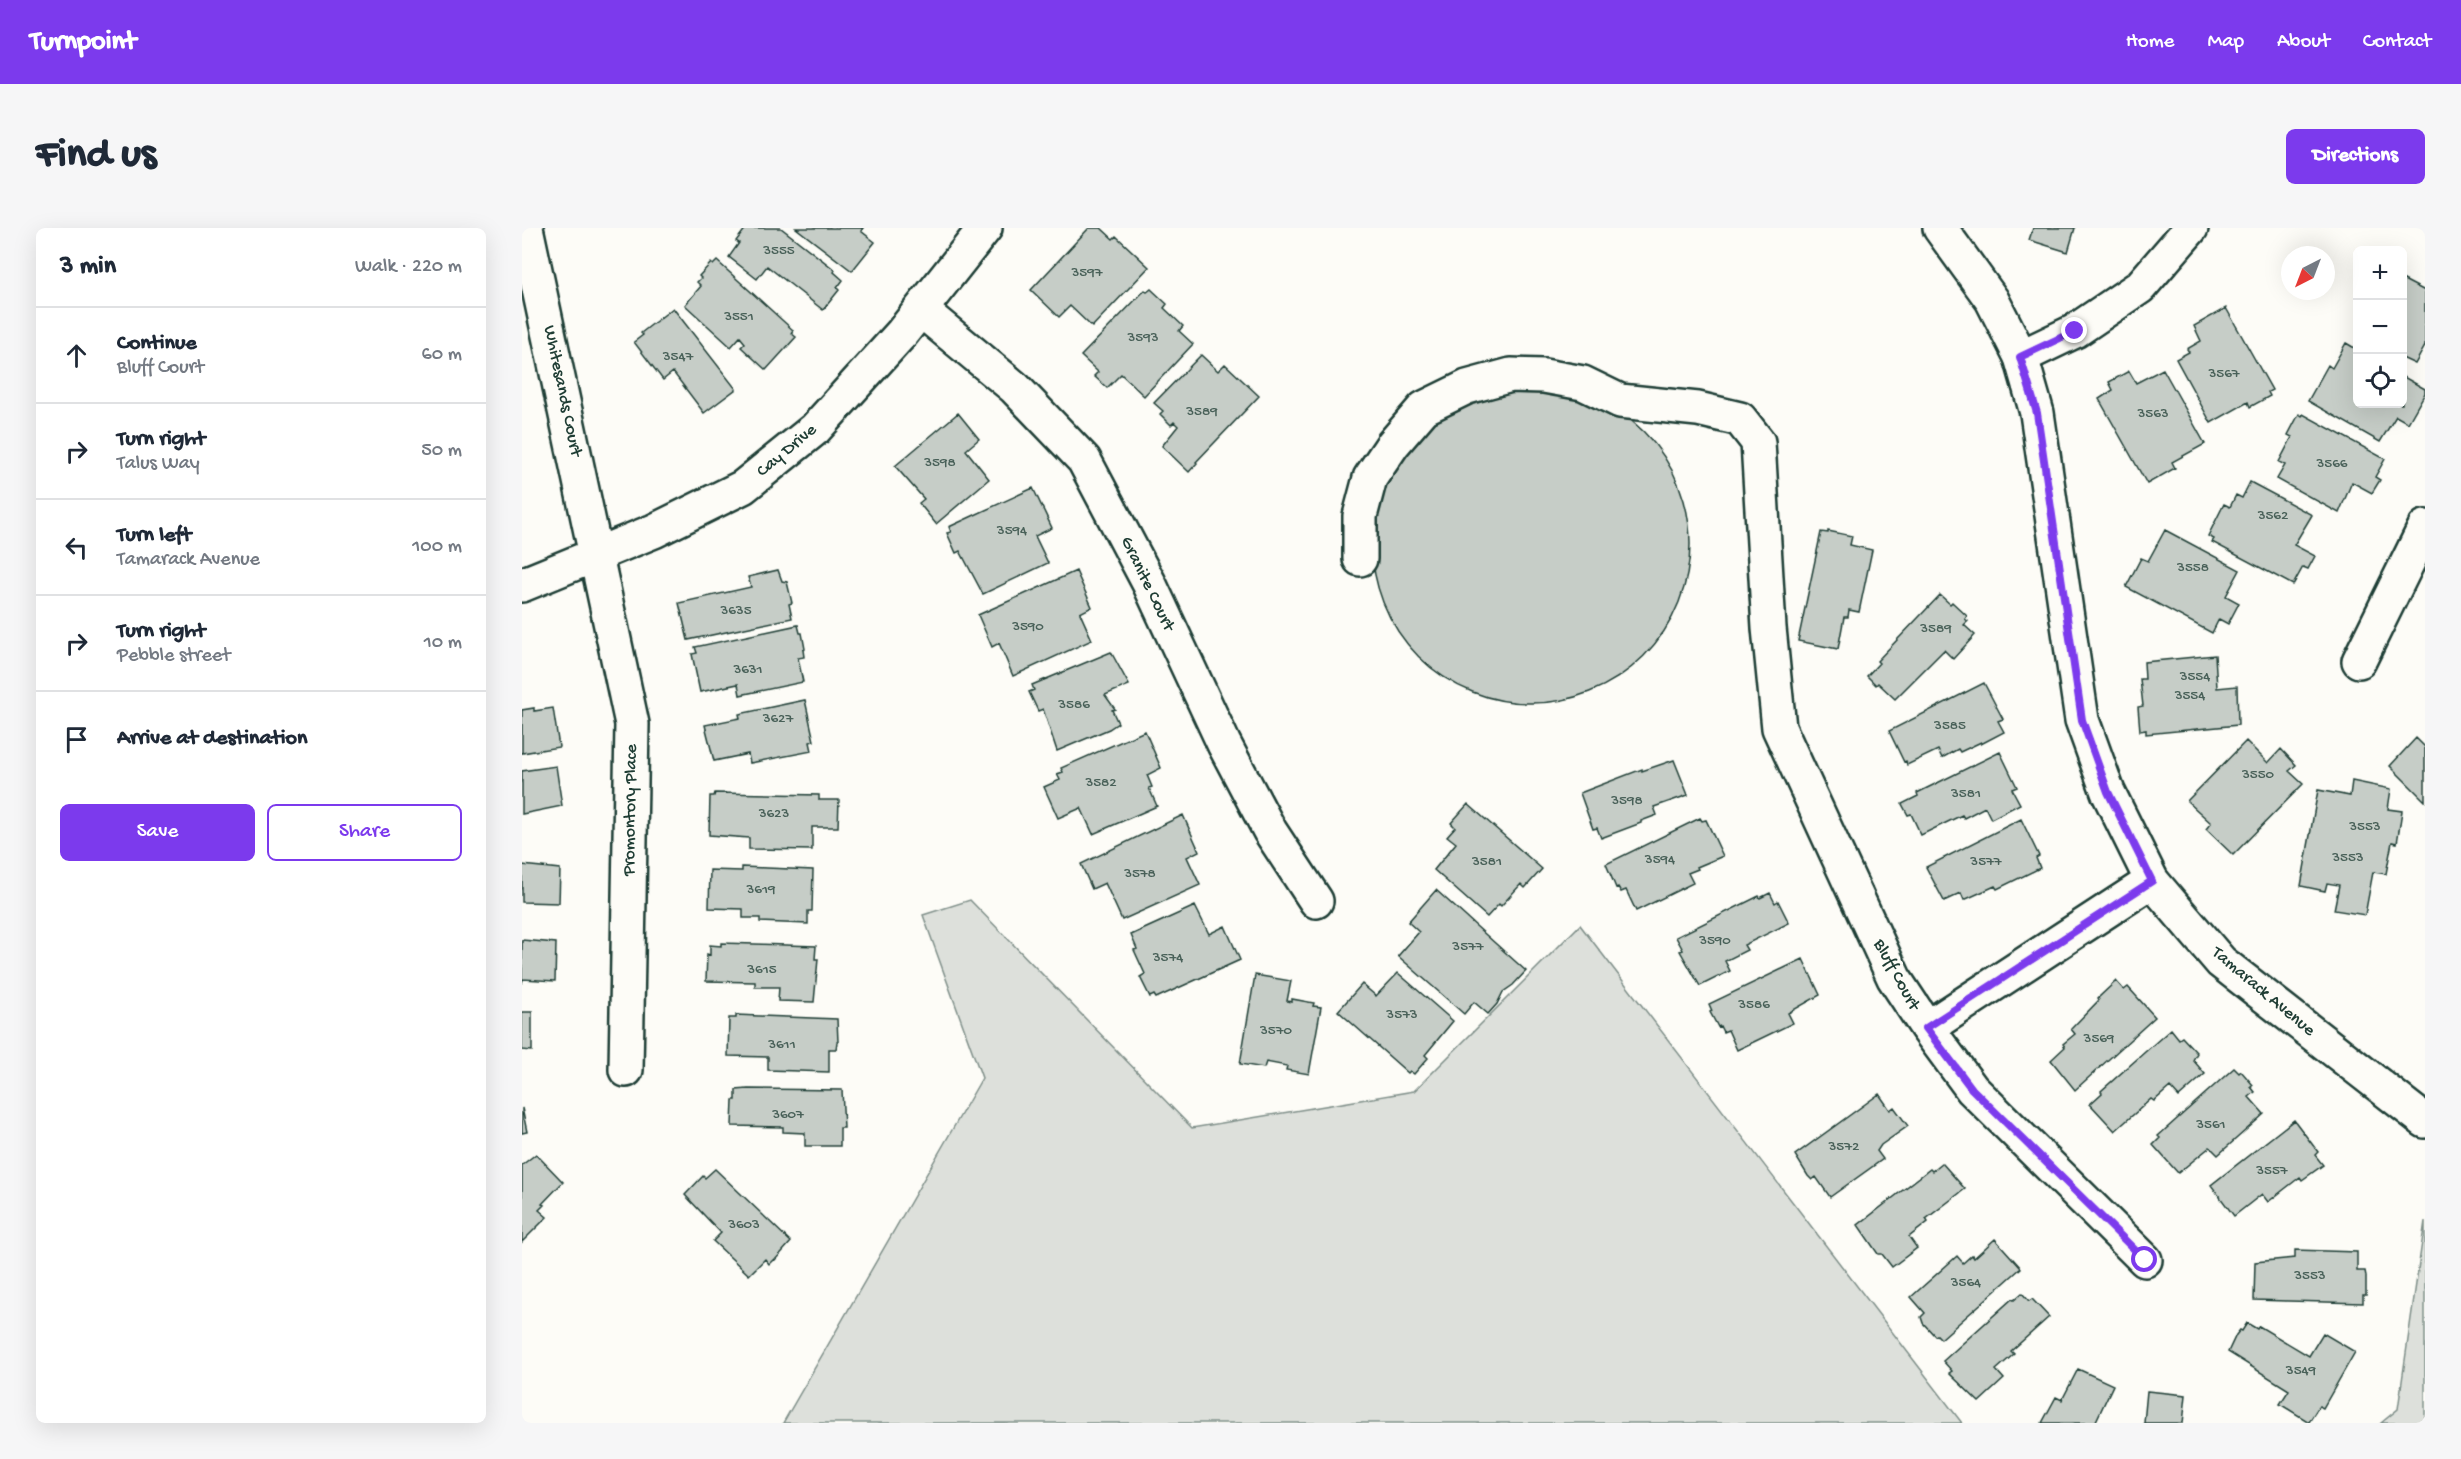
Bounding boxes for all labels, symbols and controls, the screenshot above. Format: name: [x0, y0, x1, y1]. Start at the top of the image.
text: Turnpoint: [30, 26, 136, 59]
text: Home: [2126, 30, 2174, 55]
text: Map: [2207, 30, 2244, 55]
text: About: [2277, 30, 2330, 55]
text: Contact: [2363, 30, 2431, 55]
button: Directions: [2286, 129, 2425, 184]
text: Find us: [36, 132, 156, 181]
house number: 3555: [762, 242, 795, 260]
north arrow: [2281, 246, 2335, 300]
map controls: [2353, 246, 2407, 408]
button: +: [2353, 246, 2407, 300]
text: 3 min: [60, 252, 116, 283]
text: Walk · 220 m: [355, 256, 462, 279]
house number: 3597: [1071, 264, 1104, 282]
button: −: [2353, 300, 2407, 354]
house number: 3551: [723, 308, 754, 326]
route end: [2061, 317, 2087, 343]
street label: Whitesands Court: [538, 324, 586, 460]
house number: 3593: [1127, 329, 1159, 347]
text: Continue: [117, 331, 197, 357]
icon: ahead: [60, 339, 93, 372]
text: 60 m: [422, 344, 462, 367]
house number: 3547: [662, 348, 694, 366]
button: locate: [2353, 354, 2407, 408]
text: Bluff Court: [117, 357, 204, 380]
house number: 3567: [2207, 365, 2241, 383]
house number: 3589: [1185, 403, 1218, 421]
house number: 3563: [2136, 405, 2169, 423]
street label: Cay Drive: [753, 419, 822, 482]
text: Turn right: [117, 427, 205, 453]
icon: right: [60, 435, 93, 468]
text: 50 m: [421, 440, 462, 463]
text: Talus Way: [117, 453, 200, 476]
house number: 3598: [923, 454, 956, 472]
house number: 3566: [2316, 455, 2348, 473]
house number: 3562: [2257, 507, 2288, 525]
house number: 3594: [996, 522, 1027, 540]
text: Turn left: [117, 523, 191, 549]
icon: left: [60, 531, 93, 564]
street label: Granite Court: [1115, 533, 1180, 636]
text: 100 m: [412, 536, 462, 559]
text: Tamarack Avenue: [117, 549, 260, 572]
house number: 3558: [2176, 559, 2209, 577]
house number: 3635: [719, 602, 752, 620]
house number: 3590: [1011, 618, 1044, 636]
text: Turn right: [117, 619, 205, 645]
house number: 3589: [1919, 620, 1952, 638]
icon: right: [60, 627, 93, 660]
text: 10 m: [424, 632, 462, 655]
text: Pebble street: [117, 645, 230, 668]
house number: 3631: [732, 661, 763, 679]
house number: 3554: [2179, 668, 2210, 686]
house number: 3554: [2174, 687, 2205, 705]
house number: 3586: [1057, 696, 1090, 714]
house number: 3627: [762, 710, 794, 728]
house number: 3585: [1933, 717, 1966, 735]
icon: arrive: [60, 723, 93, 756]
text: Arrive at destination: [117, 726, 307, 752]
street label: Promontory Place: [619, 743, 643, 877]
house number: 3550: [2241, 766, 2275, 784]
house number: 3582: [1084, 774, 1117, 792]
house number: 3581: [1950, 785, 1981, 803]
house number: 3598: [1610, 792, 1643, 810]
button: Save: [60, 804, 255, 861]
button: Share: [267, 804, 462, 861]
house number: 3623: [758, 805, 789, 823]
house number: 3553: [2348, 818, 2381, 836]
house number: 3553: [2331, 849, 2364, 867]
house number: 3594: [1644, 851, 1675, 869]
house number: 3581: [1471, 853, 1502, 871]
house number: 3577: [1969, 853, 2003, 871]
house number: 3578: [1123, 865, 1156, 883]
house number: 3619: [746, 881, 776, 899]
house number: 3590: [1698, 932, 1731, 950]
street label: Bluff Court: [1867, 935, 1925, 1016]
house number: 3577: [1451, 938, 1485, 956]
street label: Tamarack Avenue: [2206, 942, 2320, 1042]
house number: 3574: [1152, 949, 1183, 967]
house number: 3615: [746, 961, 777, 979]
house number: 3586: [1737, 996, 1770, 1014]
house number: 3573: [1385, 1006, 1418, 1024]
house number: 3570: [1259, 1022, 1292, 1040]
house number: 3569: [2083, 1030, 2115, 1048]
house number: 3611: [767, 1036, 796, 1054]
house number: 3607: [771, 1106, 805, 1124]
house number: 3561: [2195, 1116, 2226, 1134]
house number: 3572: [1828, 1138, 1859, 1156]
house number: 3557: [2255, 1162, 2289, 1180]
house number: 3603: [727, 1216, 760, 1234]
route start: [2131, 1246, 2157, 1272]
house number: 3553: [2293, 1267, 2326, 1285]
house number: 3564: [1950, 1274, 1981, 1292]
house number: 3549: [2285, 1362, 2317, 1380]

